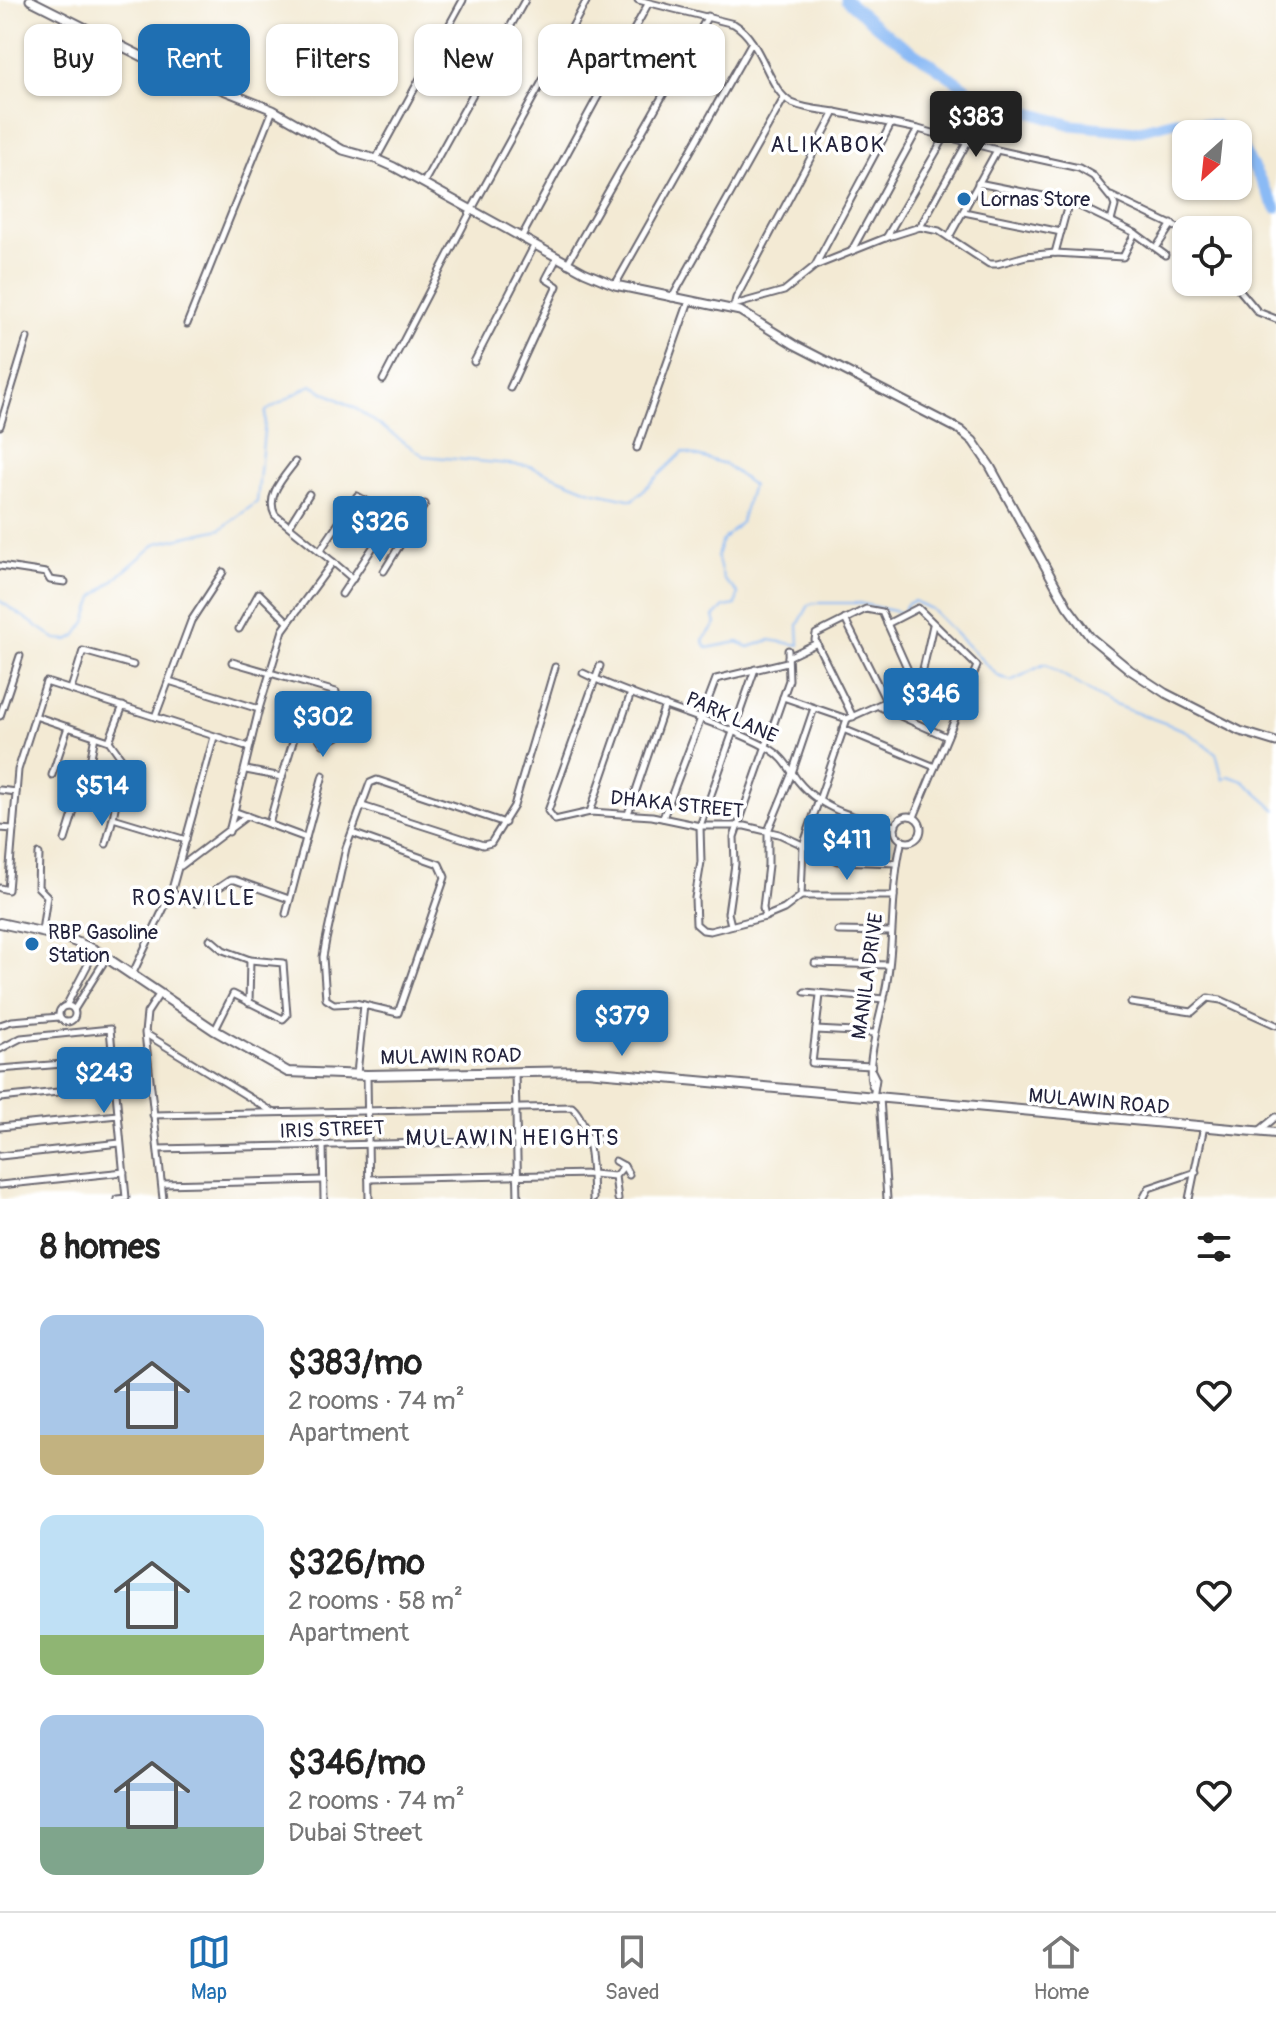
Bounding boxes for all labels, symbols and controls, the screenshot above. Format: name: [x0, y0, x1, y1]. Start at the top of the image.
chip: Buy: [24, 24, 122, 96]
chip: Rent: [138, 24, 250, 96]
chip: Filters: [266, 24, 398, 96]
chip: New: [414, 24, 522, 96]
chip: Apartment: [538, 24, 725, 96]
pin: $383: [929, 91, 1023, 159]
text: $383: [948, 101, 1004, 133]
north arrow: [1172, 120, 1252, 200]
map controls: [1172, 120, 1252, 296]
district label: ALIKABOK: [770, 131, 886, 159]
place label: Lornas Store: [980, 187, 1090, 212]
marker: Lornas Store: [955, 190, 973, 208]
button: locate: [1172, 216, 1252, 296]
pin: $326: [333, 496, 427, 564]
text: $326: [351, 506, 409, 538]
pin: $346: [884, 668, 978, 736]
text: $346: [902, 678, 960, 710]
street label: PARK LANE: [682, 686, 782, 749]
pin: $302: [276, 691, 370, 759]
text: $302: [293, 701, 353, 733]
pin: $514: [55, 760, 149, 828]
text: $514: [75, 770, 129, 802]
street label: DHAKA STREET: [609, 785, 745, 824]
pin: $411: [800, 814, 894, 882]
text: $411: [822, 824, 872, 856]
district label: ROSAVILLE: [132, 884, 256, 912]
street label: MANILA DRIVE: [846, 911, 889, 1041]
place label: RBP Gasoline Station: [48, 920, 158, 968]
marker: RBP Gasoline Station: [23, 935, 41, 953]
pin: $379: [575, 990, 669, 1058]
text: $379: [594, 1000, 650, 1032]
street label: MULAWIN ROAD: [380, 1043, 522, 1070]
pin: $243: [57, 1047, 151, 1115]
text: $243: [75, 1057, 133, 1089]
street label: MULAWIN ROAD: [1028, 1083, 1170, 1120]
street label: IRIS STREET: [279, 1115, 385, 1144]
district label: MULAWIN HEIGHTS: [405, 1124, 621, 1152]
icon: filters: [1192, 1225, 1236, 1269]
text: 8 homes: [40, 1226, 160, 1269]
text: $383/mo: [288, 1342, 422, 1385]
icon: home: [104, 1347, 200, 1443]
icon: heart: [1192, 1373, 1236, 1417]
text: 2 rooms · 74 m²: [288, 1385, 465, 1417]
text: Apartment: [288, 1417, 409, 1449]
text: $326/mo: [288, 1542, 425, 1585]
icon: home: [104, 1547, 200, 1643]
icon: heart: [1192, 1573, 1236, 1617]
text: 2 rooms · 58 m²: [288, 1585, 463, 1617]
text: Apartment: [288, 1617, 409, 1649]
text: $346/mo: [288, 1742, 426, 1785]
icon: home: [104, 1747, 200, 1843]
icon: heart: [1192, 1773, 1236, 1817]
text: 2 rooms · 74 m²: [288, 1785, 465, 1817]
text: Dubai Street: [288, 1817, 423, 1849]
tab: Map: [187, 1930, 231, 2006]
tab: Saved: [605, 1930, 660, 2006]
tab: Home: [1034, 1930, 1089, 2006]

